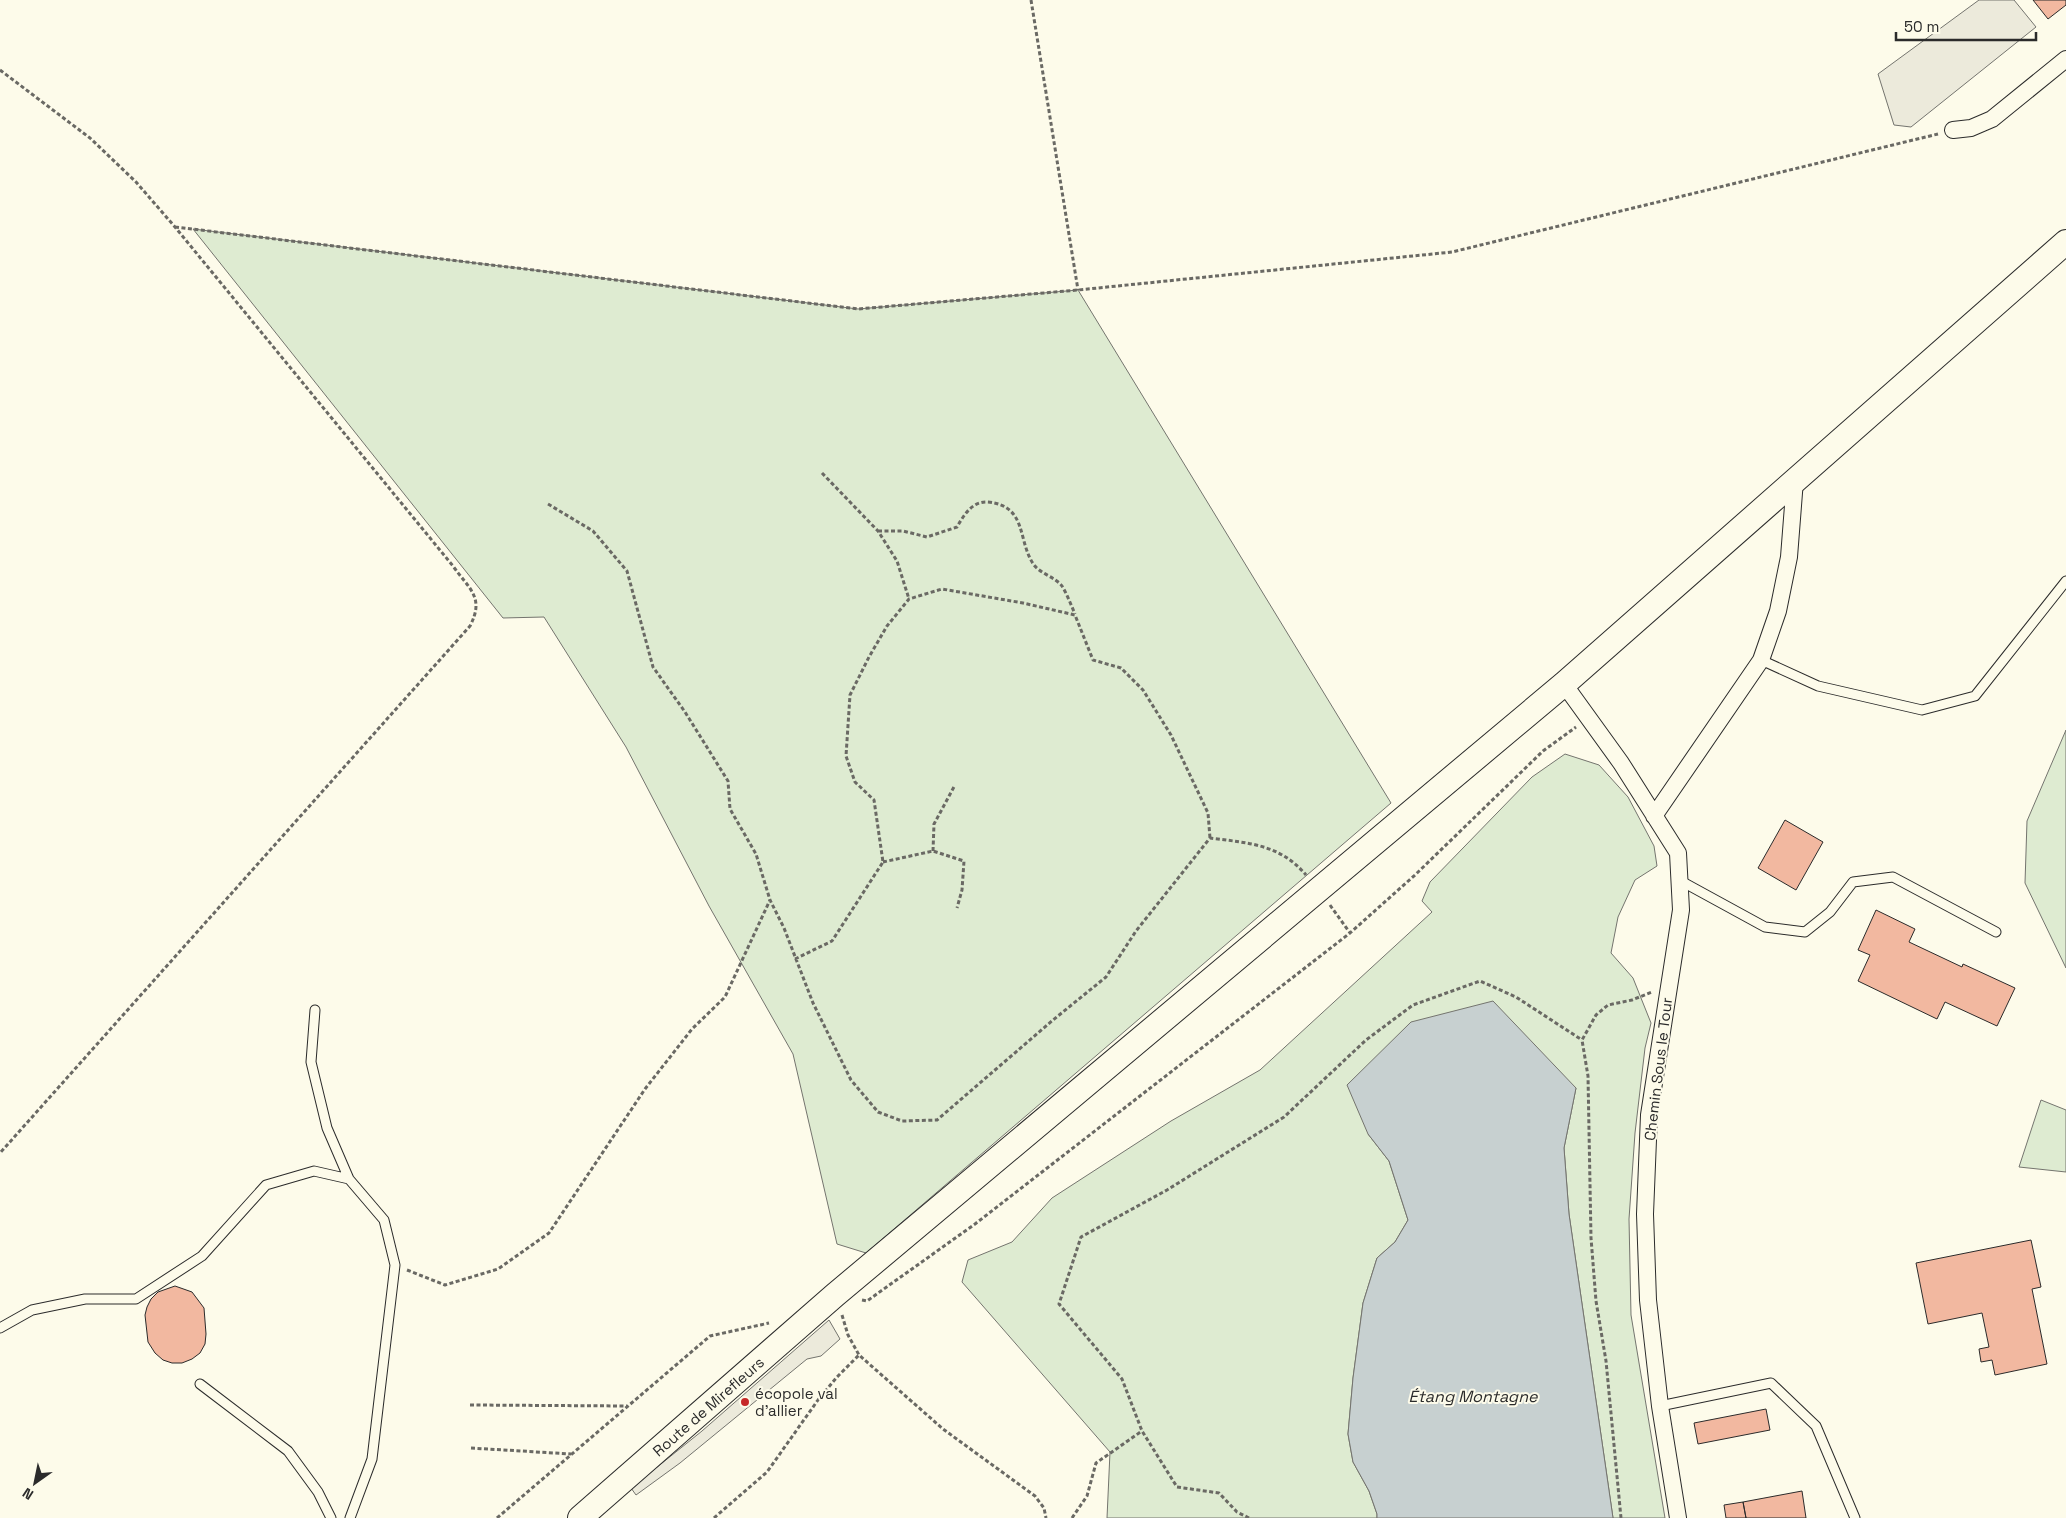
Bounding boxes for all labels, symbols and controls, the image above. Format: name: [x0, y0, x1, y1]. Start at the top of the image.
scale bar: [1896, 10, 2036, 42]
text: 50 m: [1904, 17, 1939, 36]
street label: Chemin Sous le Tour: [1640, 996, 1676, 1142]
street label: Route de Mirefleurs: [648, 1352, 768, 1460]
place label: écopole val d'allier: [755, 1384, 838, 1420]
water label: Étang Montagne: [1409, 1386, 1538, 1407]
marker: écopole val d'allier: [739, 1396, 751, 1408]
north arrow: [10, 1458, 60, 1508]
text: N: [19, 1484, 37, 1504]

